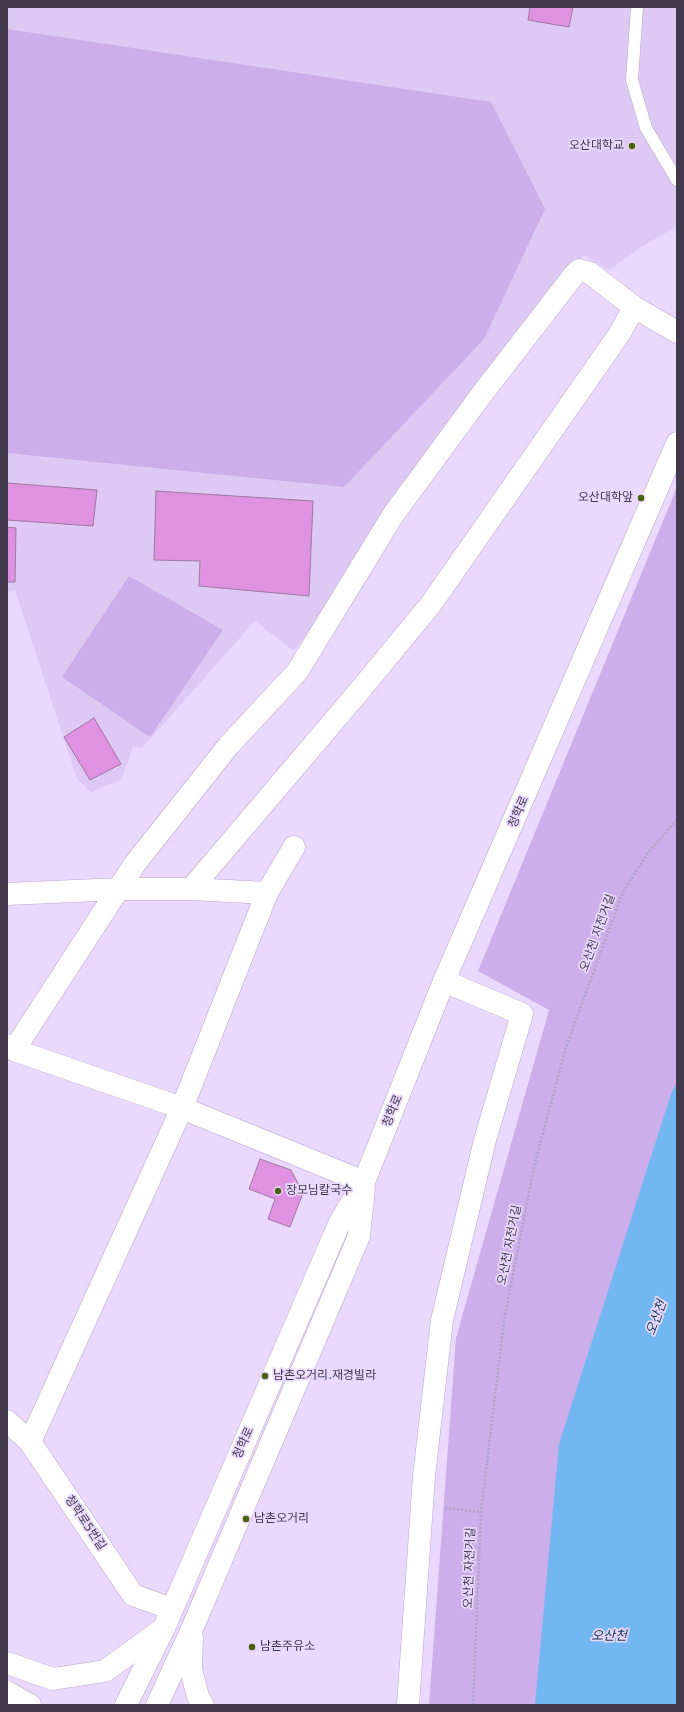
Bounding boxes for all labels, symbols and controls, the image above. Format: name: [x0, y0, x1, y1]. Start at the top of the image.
place label: 오산대학교: [569, 139, 624, 153]
marker: 오산대학교: [627, 141, 637, 151]
place label: 오산대학앞: [578, 491, 633, 505]
marker: 오산대학앞: [636, 493, 646, 503]
street label: 청학로: [506, 794, 532, 830]
street label: 오산천 자전거길: [577, 892, 619, 974]
street label: 청학로: [380, 1093, 406, 1129]
place label: 장모님칼국수: [286, 1184, 352, 1198]
marker: 장모님칼국수: [273, 1186, 283, 1196]
street label: 오산천 자전거길: [495, 1204, 525, 1286]
water label: 오산천: [644, 1298, 670, 1338]
place label: 남촌오거리.재경빌라: [273, 1369, 376, 1383]
marker: 남촌오거리.재경빌라: [260, 1371, 270, 1381]
street label: 청학로: [231, 1425, 257, 1461]
street label: 청학로5번길: [61, 1493, 109, 1553]
place label: 남촌오거리: [254, 1512, 309, 1526]
marker: 남촌오거리: [241, 1514, 251, 1524]
street label: 오산천 자전거길: [461, 1527, 479, 1609]
water label: 오산천: [591, 1629, 627, 1645]
place label: 남촌주유소: [260, 1640, 315, 1654]
marker: 남촌주유소: [247, 1642, 257, 1652]

